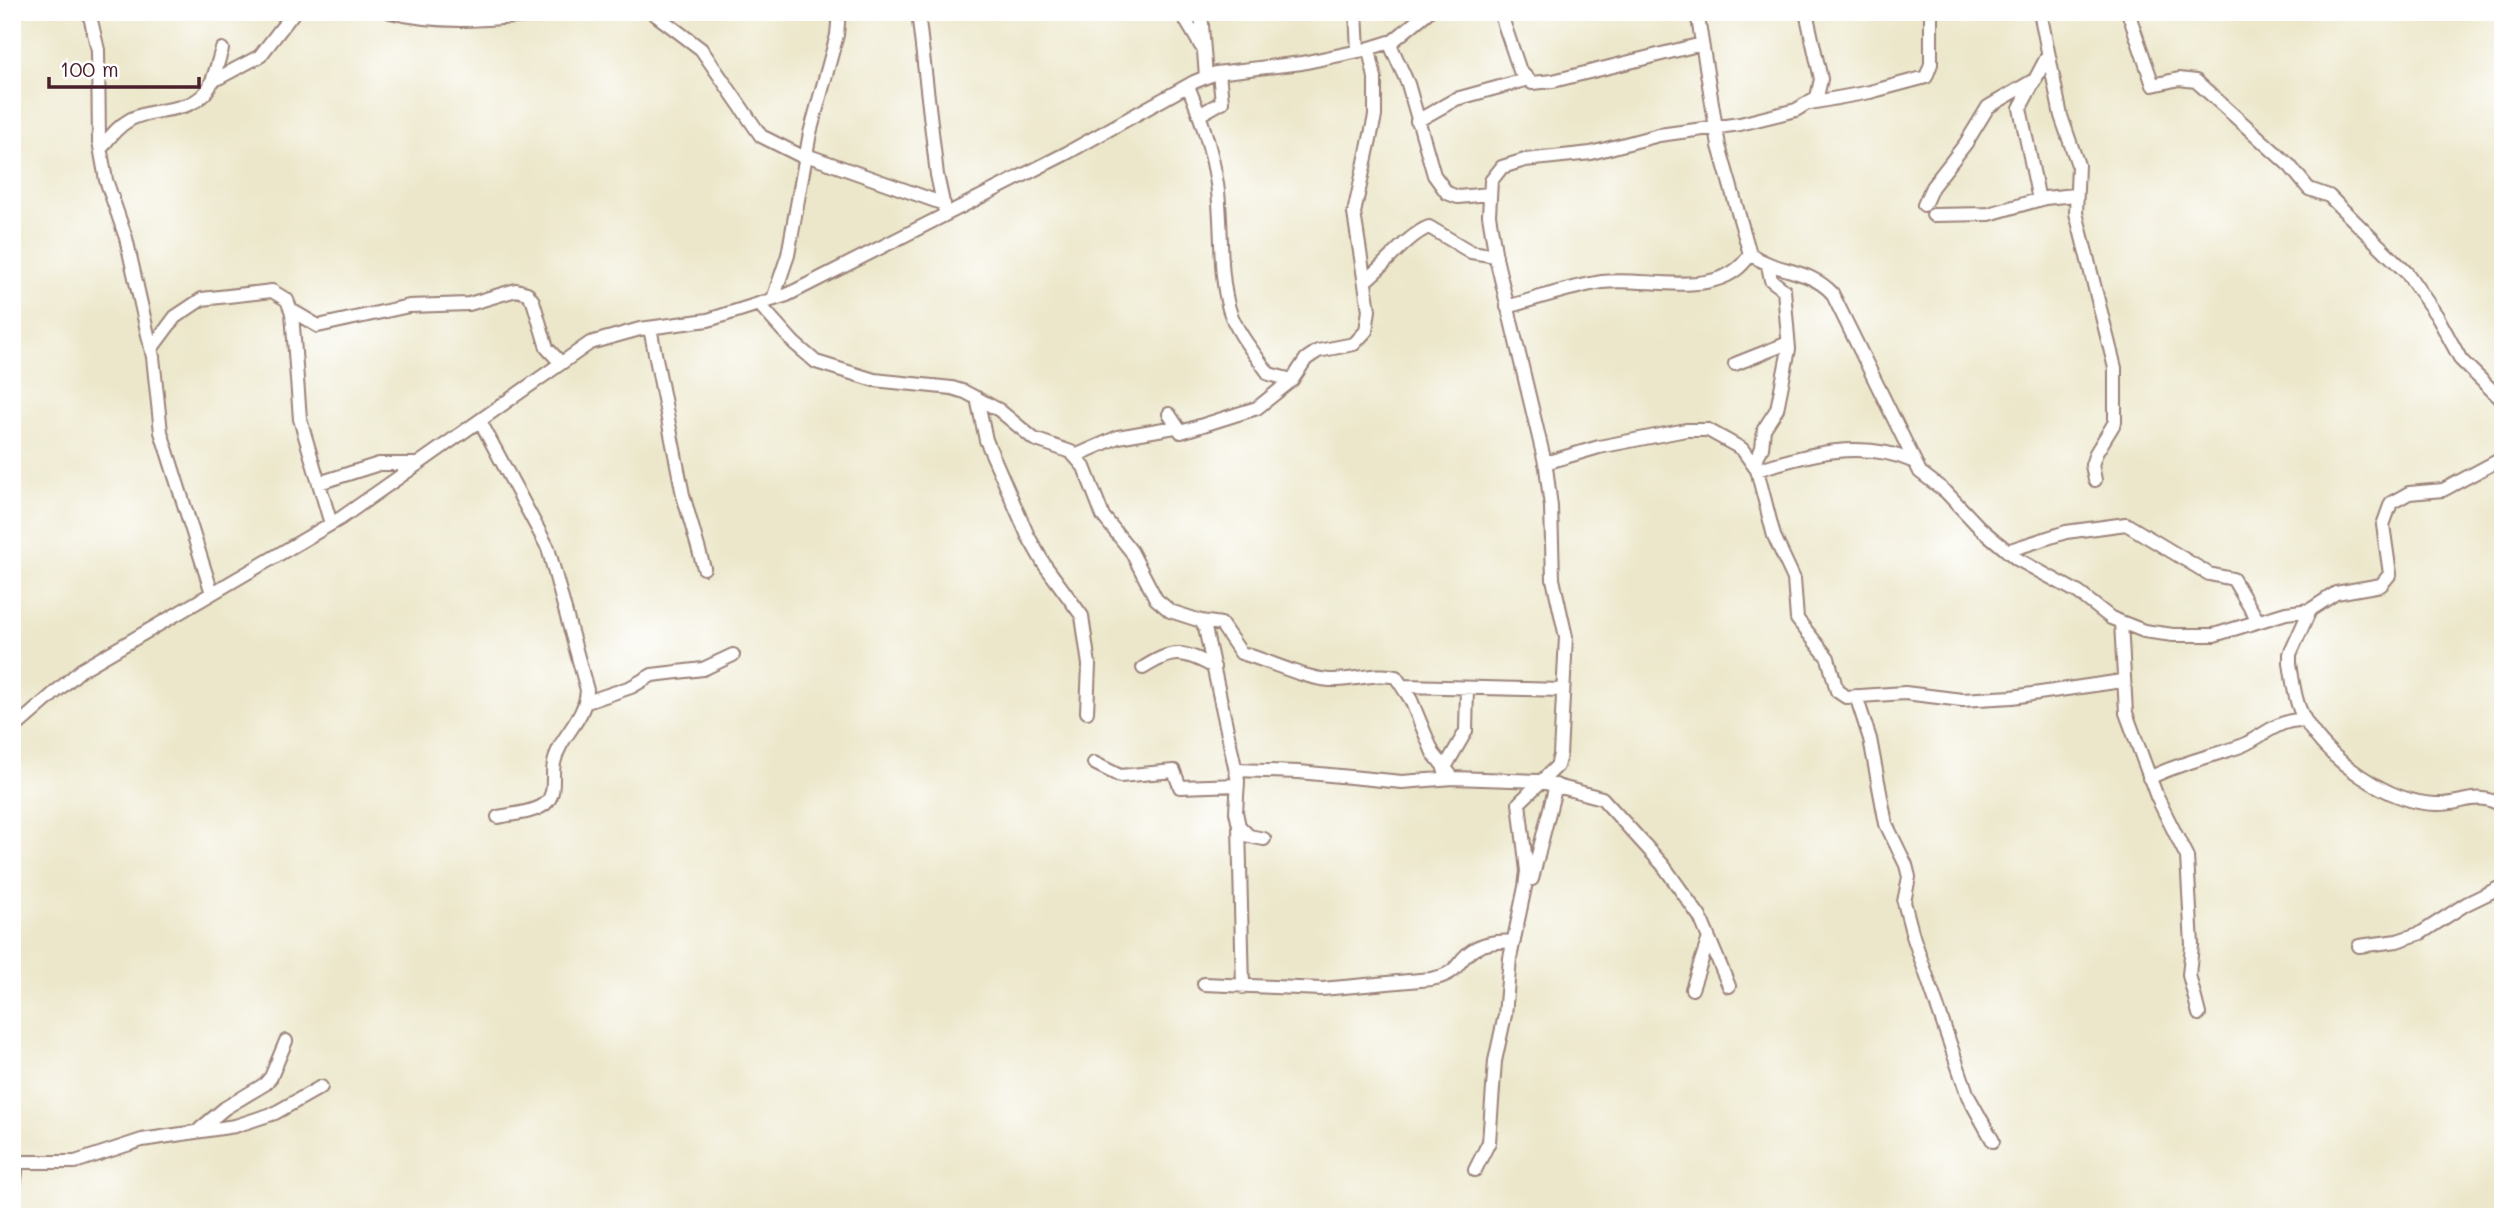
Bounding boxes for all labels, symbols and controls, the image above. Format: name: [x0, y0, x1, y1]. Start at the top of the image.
scale bar: [49, 46, 200, 90]
text: 100 m: [60, 55, 119, 82]

